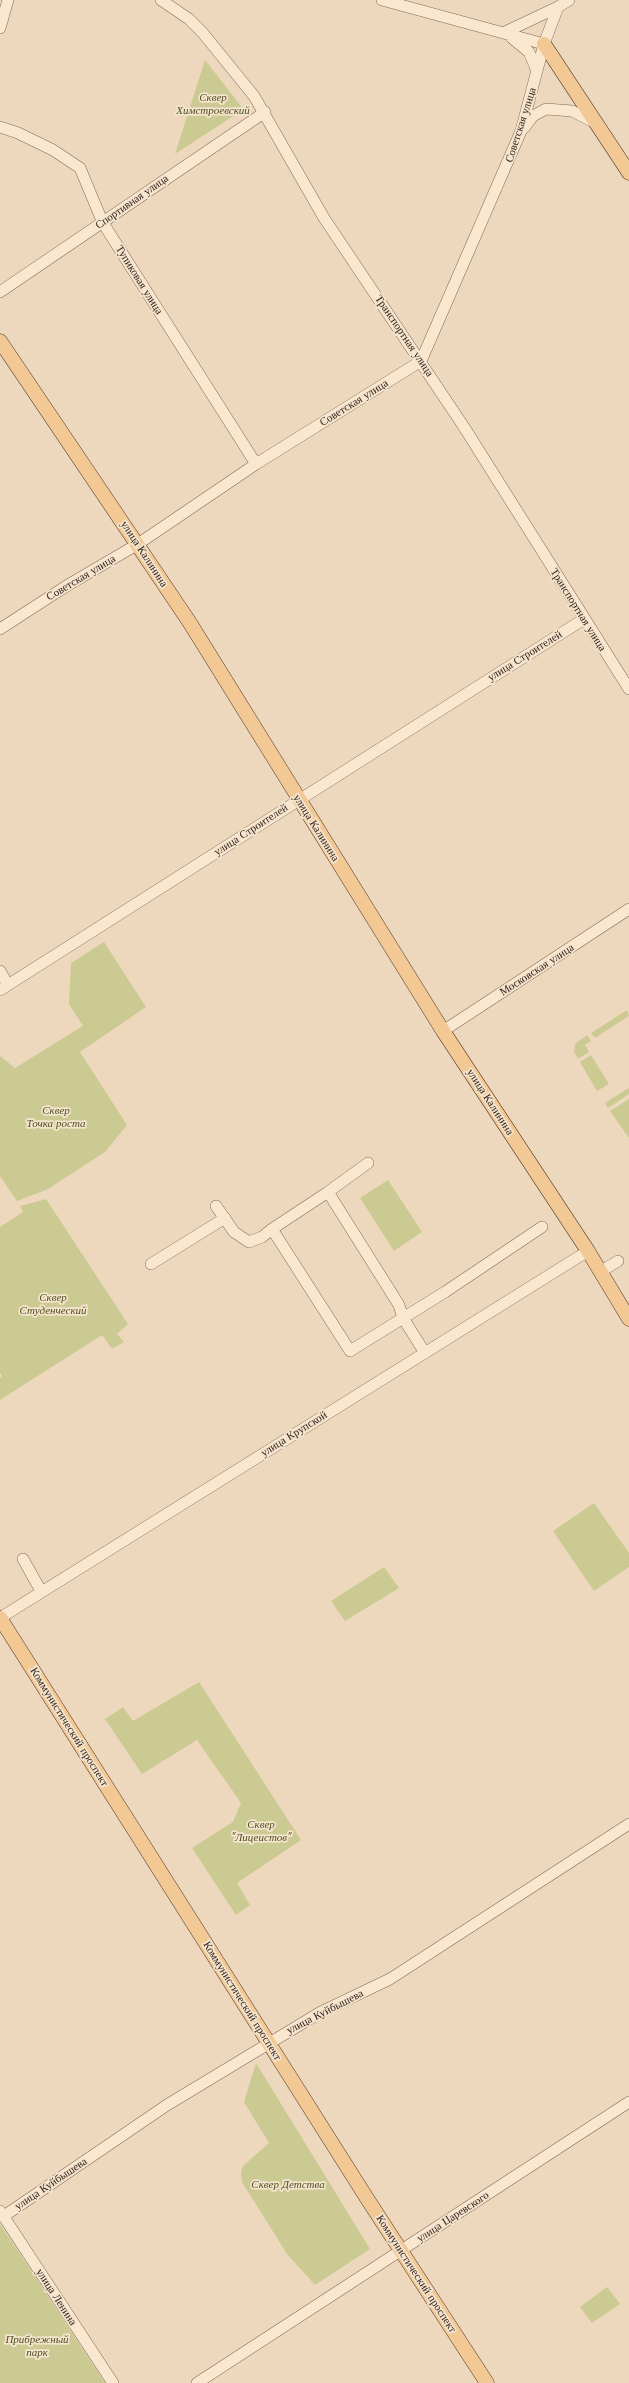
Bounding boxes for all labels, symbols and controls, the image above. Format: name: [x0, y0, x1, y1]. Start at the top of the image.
street label: Советская улица: [503, 86, 539, 164]
park label: Сквер Химстроевский: [176, 91, 250, 117]
street label: Спортивная улица: [93, 172, 171, 232]
street label: Тупиковая улица: [112, 243, 166, 317]
street label: Транспортная улица: [372, 293, 436, 379]
street label: Советская улица: [317, 377, 391, 429]
street label: улица Калинина: [118, 518, 170, 590]
street label: Советская улица: [44, 552, 118, 604]
street label: Транспортная улица: [547, 566, 609, 654]
street label: улица Строителей: [485, 628, 565, 684]
street label: улица Калинина: [290, 792, 342, 864]
street label: улица Строителей: [212, 801, 290, 859]
street label: Московская улица: [497, 941, 577, 999]
street label: улица Калинина: [464, 1066, 516, 1138]
park label: Сквер Точка роста: [26, 1104, 86, 1130]
park label: Сквер Студенческий: [19, 1291, 87, 1317]
street label: улица Крупской: [259, 1408, 329, 1460]
street label: Коммунистический проспект: [27, 1665, 111, 1789]
park label: Сквер "Лицеистов": [231, 1818, 291, 1844]
street label: Коммунистический проспект: [200, 1939, 284, 2063]
street label: улица Куйбышева: [284, 1987, 366, 2037]
street label: улица Куйбышева: [12, 2155, 90, 2213]
park label: Сквер Детства: [251, 2178, 325, 2192]
street label: улица Царевского: [414, 2189, 492, 2245]
street label: Коммунистический проспект: [373, 2213, 459, 2335]
street label: улица Ленина: [33, 2266, 79, 2328]
park label: Прибрежный парк: [5, 2333, 69, 2359]

